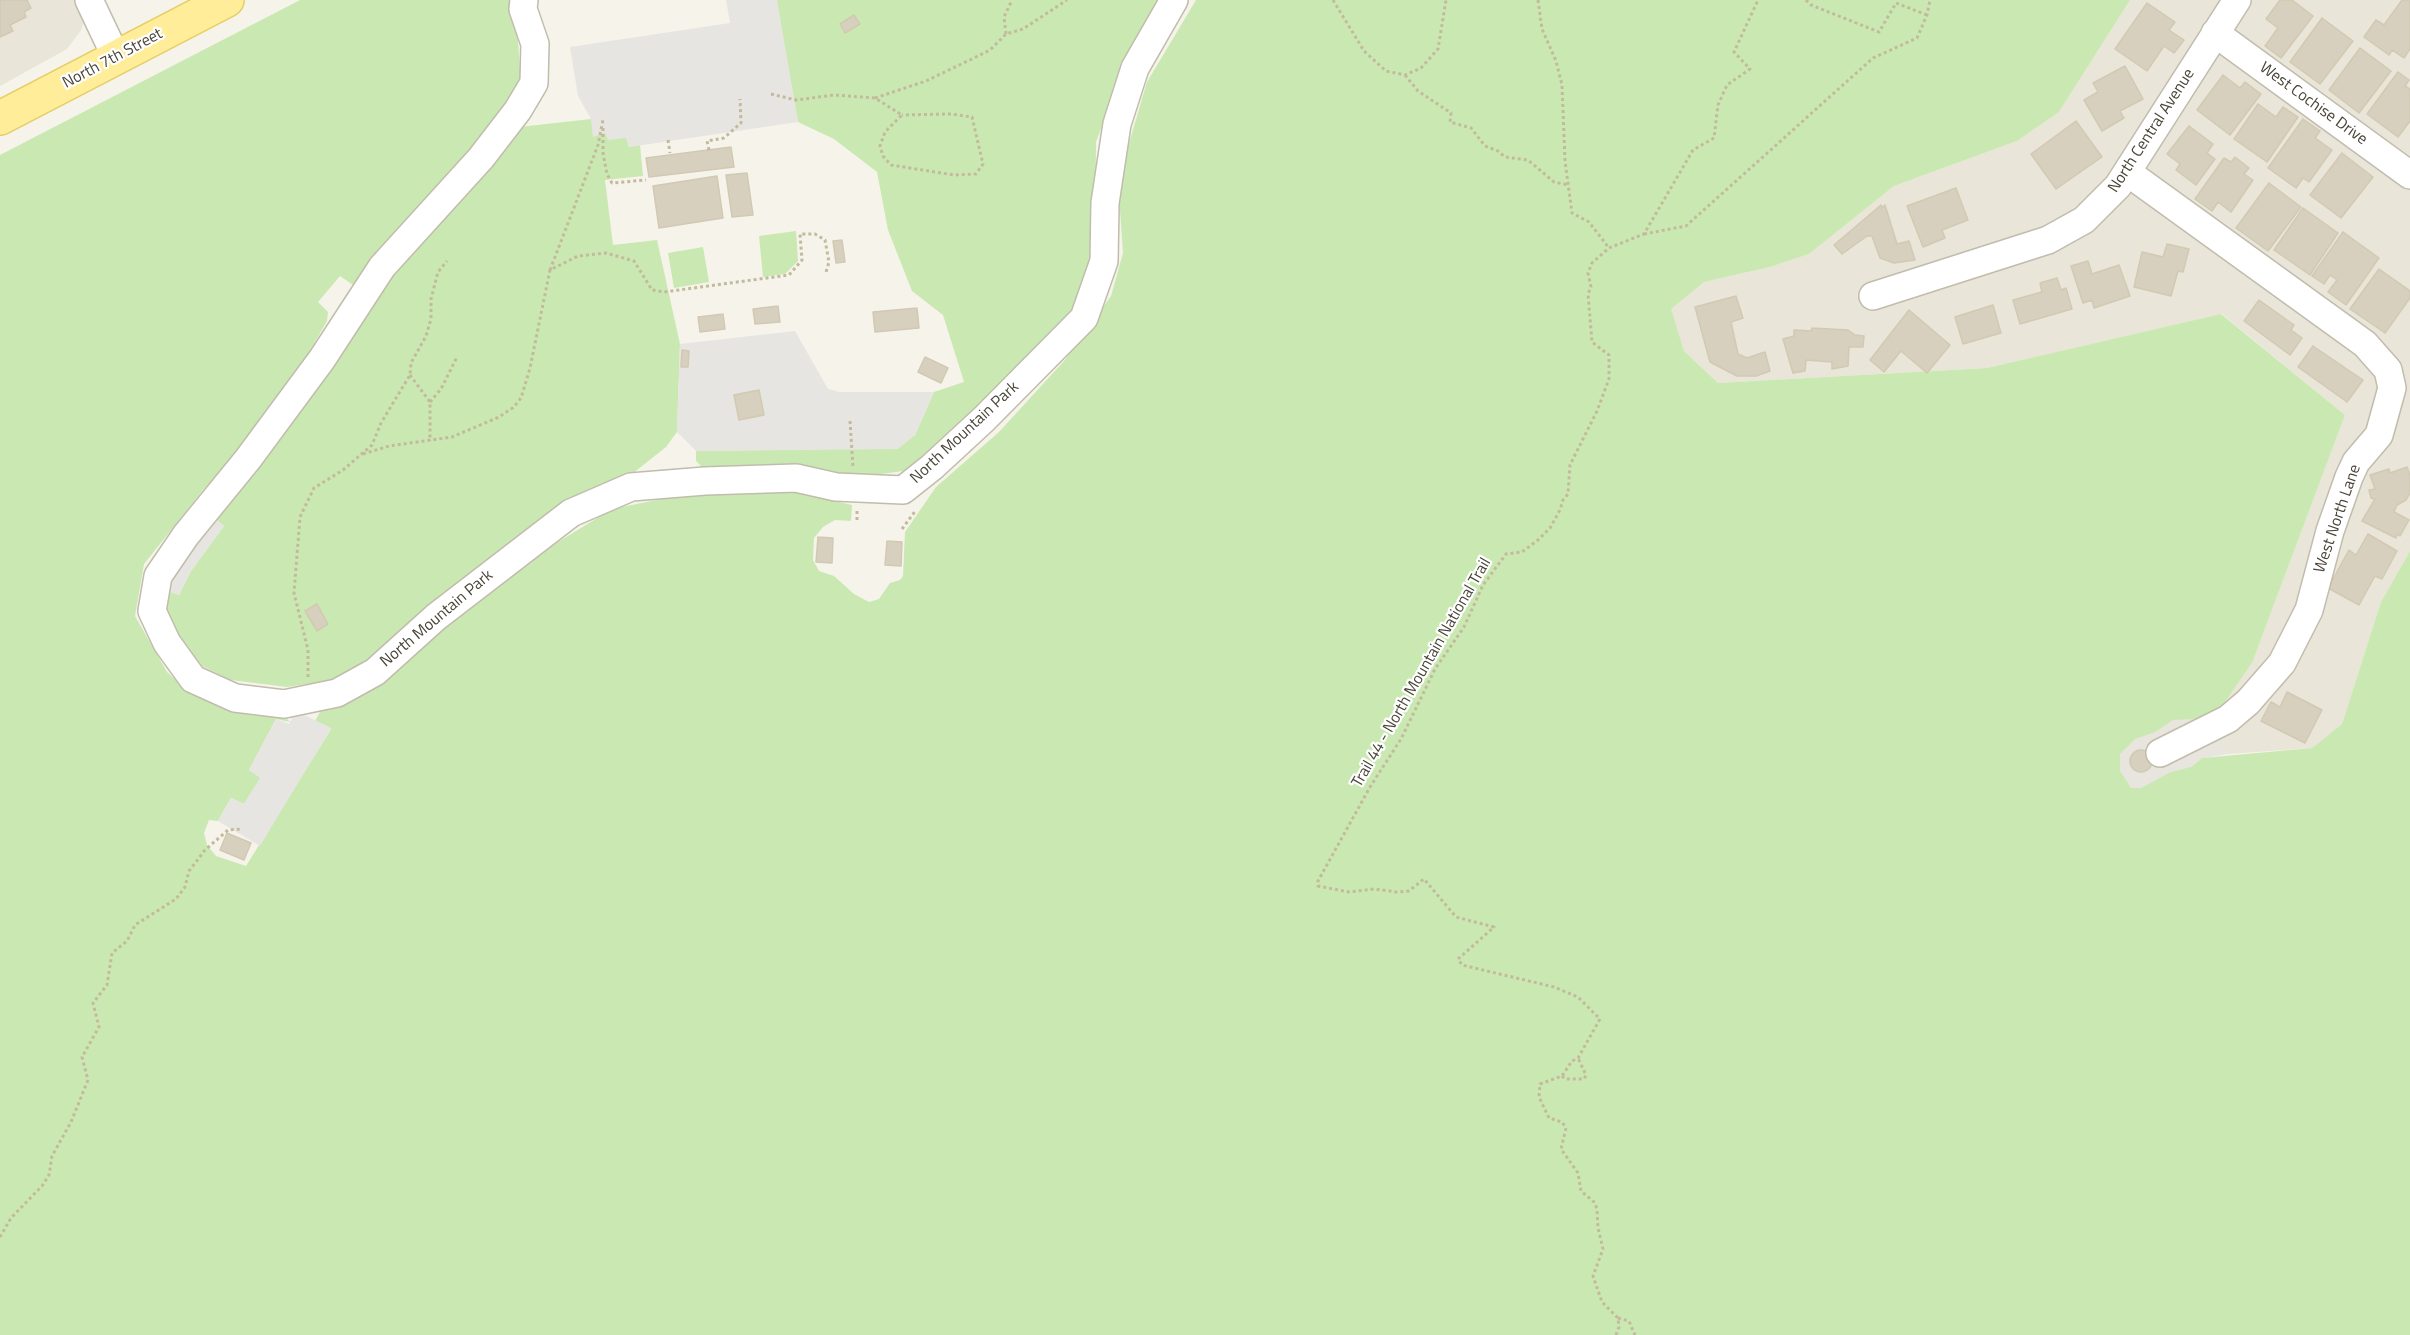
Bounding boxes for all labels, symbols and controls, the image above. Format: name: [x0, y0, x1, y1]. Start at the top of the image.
street label: North 7th Street: [60, 25, 166, 93]
street label: West Cochise Drive: [2255, 58, 2371, 150]
street label: North Central Avenue: [2105, 65, 2199, 197]
street label: North Mountain Park: [907, 378, 1023, 488]
street label: West North Lane: [2310, 462, 2366, 576]
street label: Trail 44 - North Mountain National Trail: [1348, 555, 1496, 791]
street label: North Mountain Park: [377, 566, 497, 672]

